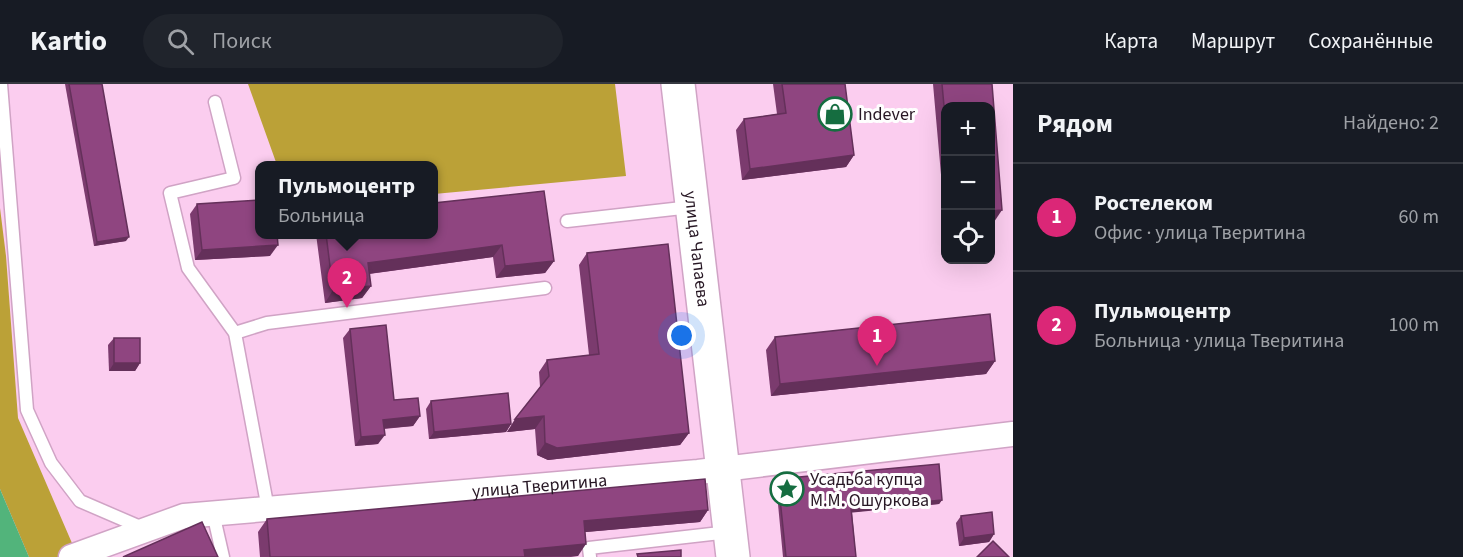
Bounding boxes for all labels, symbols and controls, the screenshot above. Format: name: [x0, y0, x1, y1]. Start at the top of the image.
search box: [143, 14, 563, 68]
text: Kartio: [30, 21, 107, 61]
icon: search: [164, 25, 197, 58]
text: Поиск: [212, 25, 272, 57]
text: Карта: [1104, 26, 1158, 56]
text: Маршрут: [1191, 26, 1275, 56]
text: Сохранённые: [1308, 26, 1433, 56]
shop icon: Indever: [817, 96, 853, 132]
place label: Indever: [858, 102, 916, 127]
map controls: [941, 102, 995, 264]
button: +: [941, 102, 995, 156]
text: Рядом: [1037, 105, 1113, 142]
text: Найдено: 2: [1343, 109, 1439, 137]
button: −: [941, 156, 995, 210]
popup: [255, 161, 438, 239]
text: Пульмоцентр: [278, 170, 415, 202]
text: Ростелеком: [1094, 187, 1213, 219]
street label: улица Чапаева: [678, 189, 716, 308]
text: Больница: [278, 202, 365, 230]
text: 1: [1051, 203, 1062, 231]
text: 60 m: [1399, 203, 1439, 231]
button: locate: [941, 210, 995, 264]
text: Офис · улица Тверитина: [1094, 219, 1306, 247]
pin: 2: [328, 258, 366, 308]
text: Пульмоцентр: [1094, 295, 1231, 327]
text: 2: [1051, 311, 1062, 339]
text: 100 m: [1389, 311, 1439, 339]
pin: 1: [858, 316, 896, 366]
your location: [667, 321, 696, 350]
text: Больница · улица Тверитина: [1094, 327, 1344, 355]
place label: Усадьба купца М.М. Ошуркова: [810, 467, 929, 513]
street label: улица Тверитина: [471, 468, 608, 504]
place icon: Усадьба купца М.М. Ошуркова: [769, 471, 805, 507]

